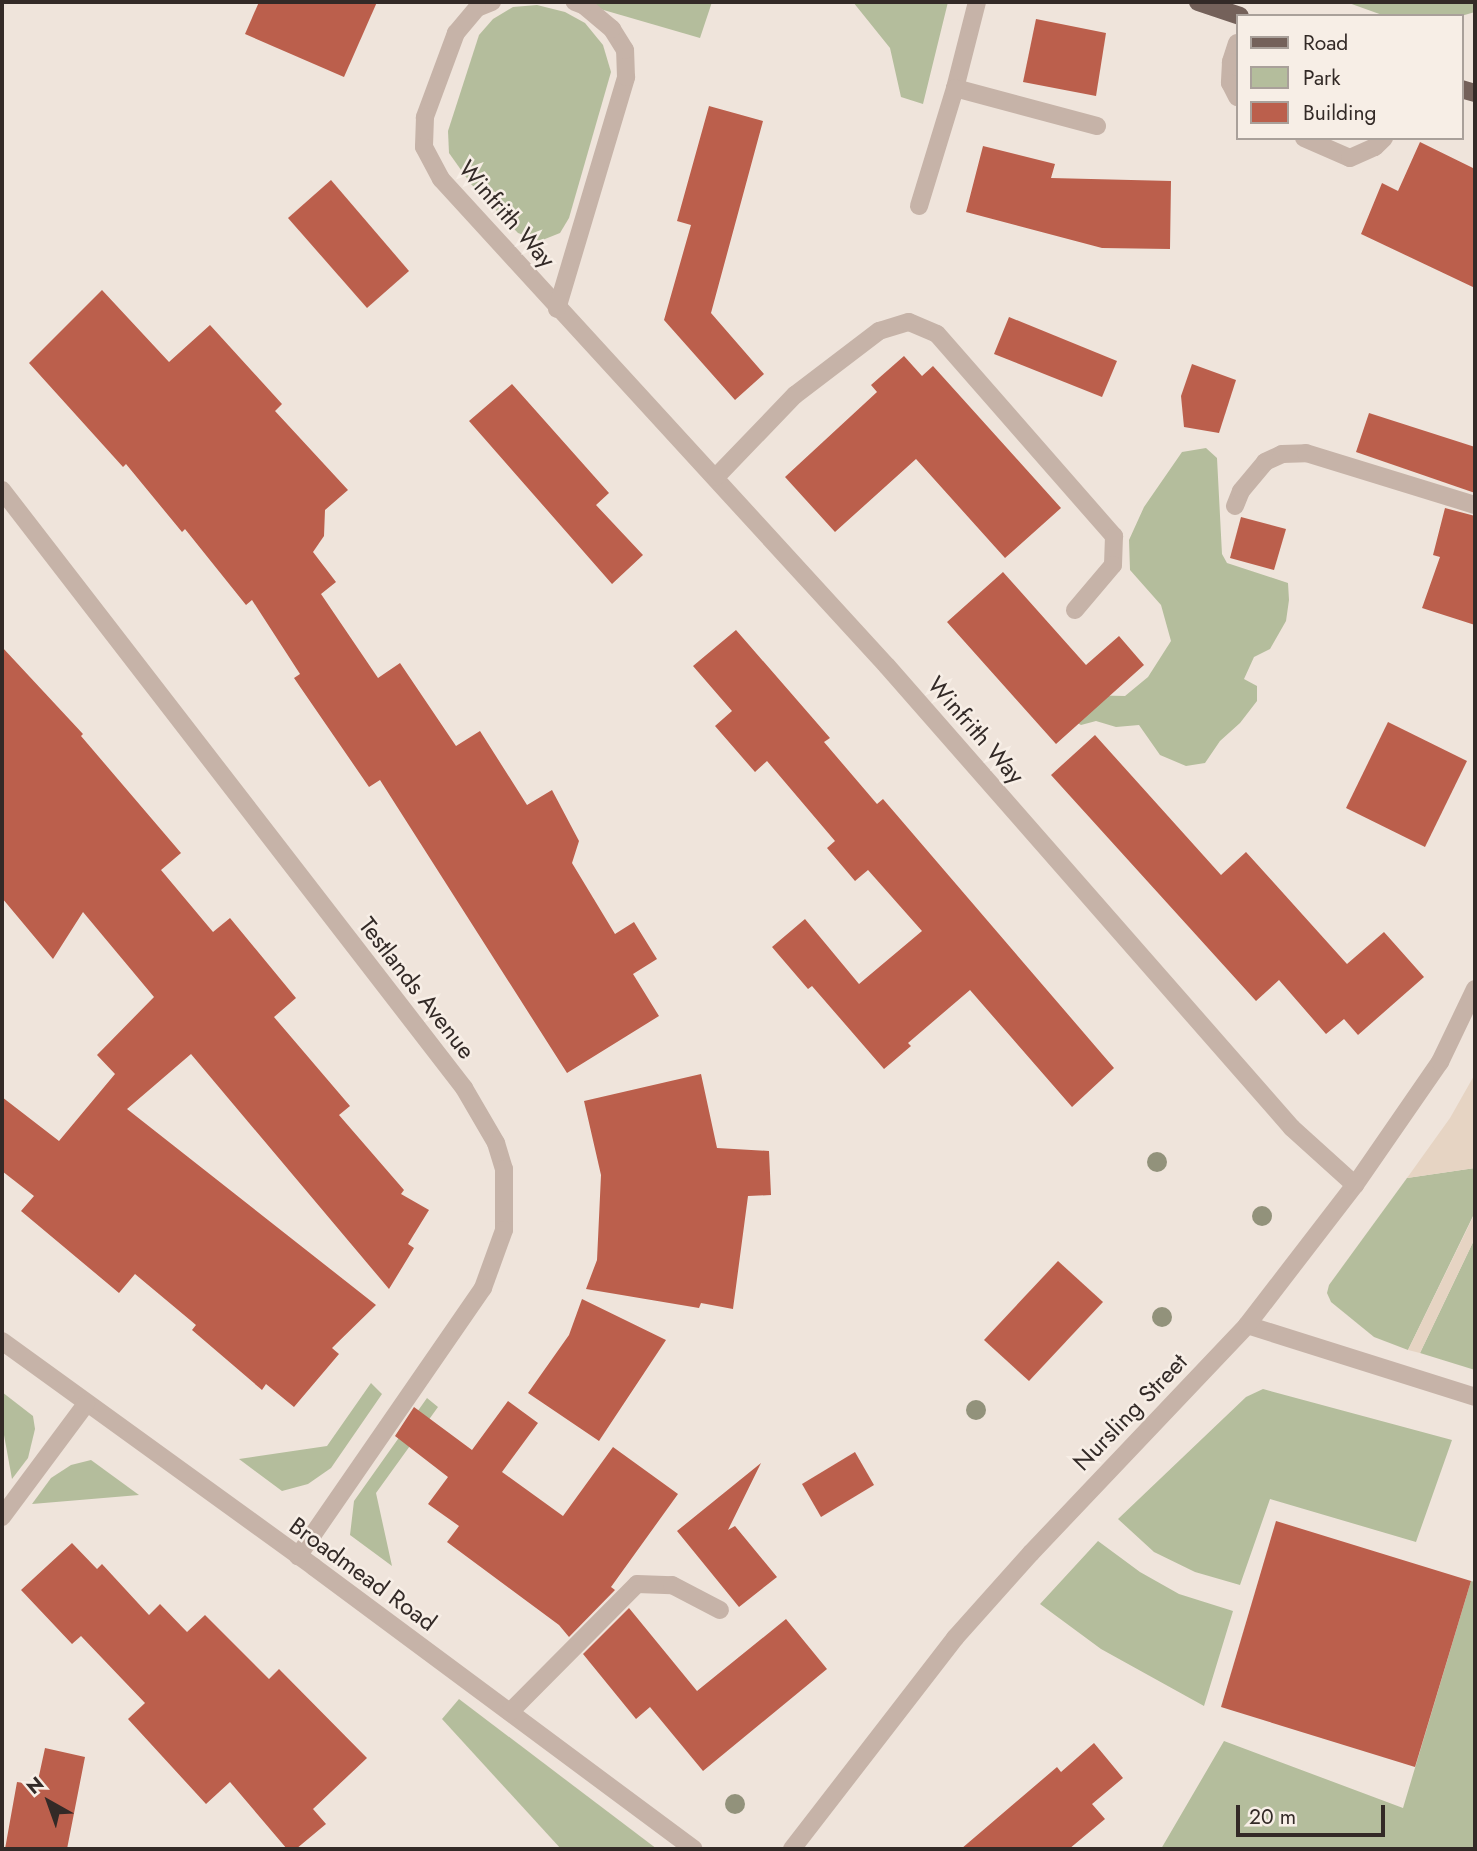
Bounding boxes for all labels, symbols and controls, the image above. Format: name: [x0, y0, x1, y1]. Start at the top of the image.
legend: [1236, 14, 1463, 140]
text: Road: [1303, 28, 1348, 58]
text: Park: [1303, 63, 1340, 93]
text: Building: [1303, 98, 1376, 128]
street label: Winfrith Way: [453, 154, 561, 274]
street label: Winfrith Way: [922, 670, 1030, 790]
street label: Testlands Avenue: [353, 912, 481, 1064]
street label: Nursling Street: [1067, 1347, 1193, 1477]
street label: Broadmead Road: [284, 1511, 442, 1637]
north arrow: [14, 1767, 84, 1837]
text: N: [21, 1770, 50, 1801]
scale bar: [1239, 1792, 1388, 1836]
text: 20 m: [1249, 1802, 1296, 1832]

